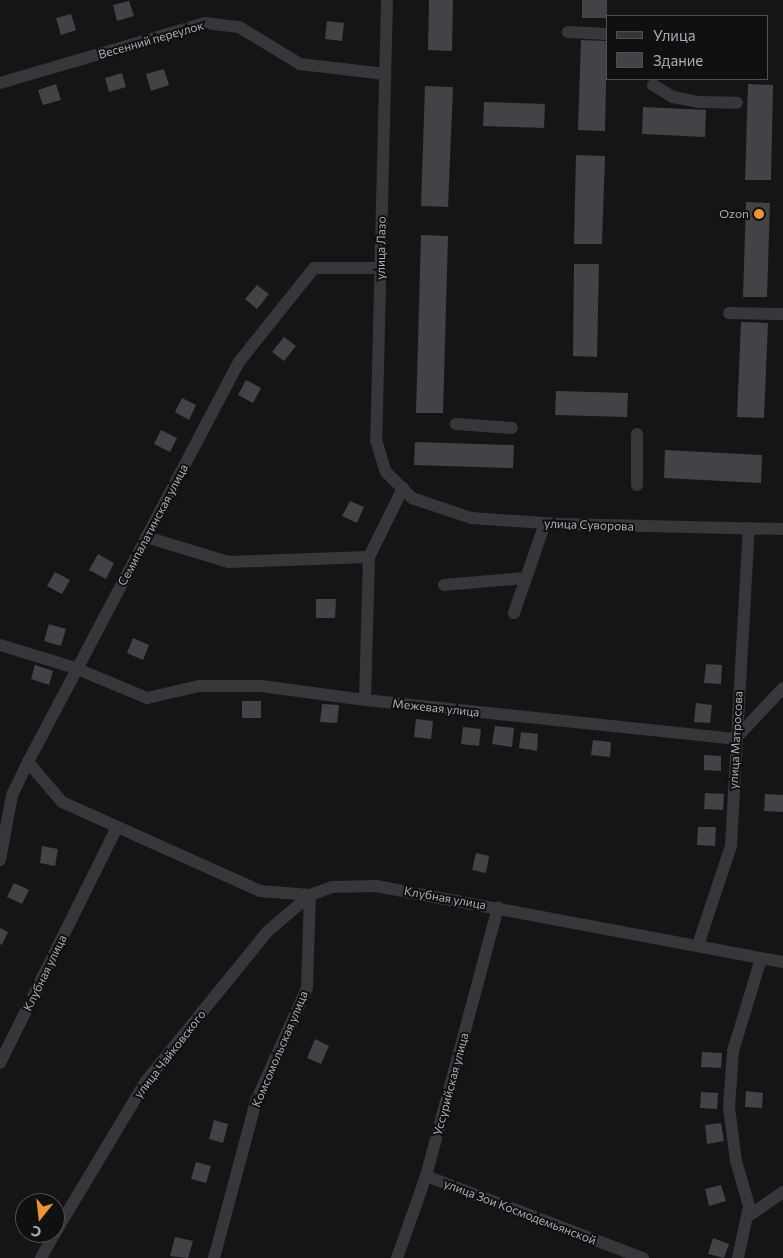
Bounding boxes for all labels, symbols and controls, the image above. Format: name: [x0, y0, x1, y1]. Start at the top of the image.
legend: [606, 15, 768, 80]
street label: Весенний переулок: [97, 18, 205, 62]
text: Улица: [653, 26, 695, 44]
text: Здание: [653, 51, 703, 69]
place label: Ozon: [719, 207, 749, 221]
marker: Ozon: [753, 208, 765, 220]
street label: улица Лазо: [373, 216, 389, 280]
street label: Семипалатинская улица: [115, 462, 191, 588]
street label: улица Суворова: [544, 516, 634, 534]
street label: улица Матросова: [726, 691, 746, 789]
street label: Межевая улица: [392, 696, 480, 720]
street label: Клубная улица: [403, 884, 487, 912]
street label: Клубная улица: [20, 933, 70, 1013]
street label: Комсомольская улица: [249, 989, 311, 1109]
street label: улица Чайковского: [131, 1007, 209, 1101]
street label: Уссурийская улица: [430, 1031, 472, 1137]
street label: улица Зои Космодемьянской: [442, 1176, 598, 1248]
north arrow: [15, 1193, 65, 1243]
text: С: [29, 1222, 43, 1241]

